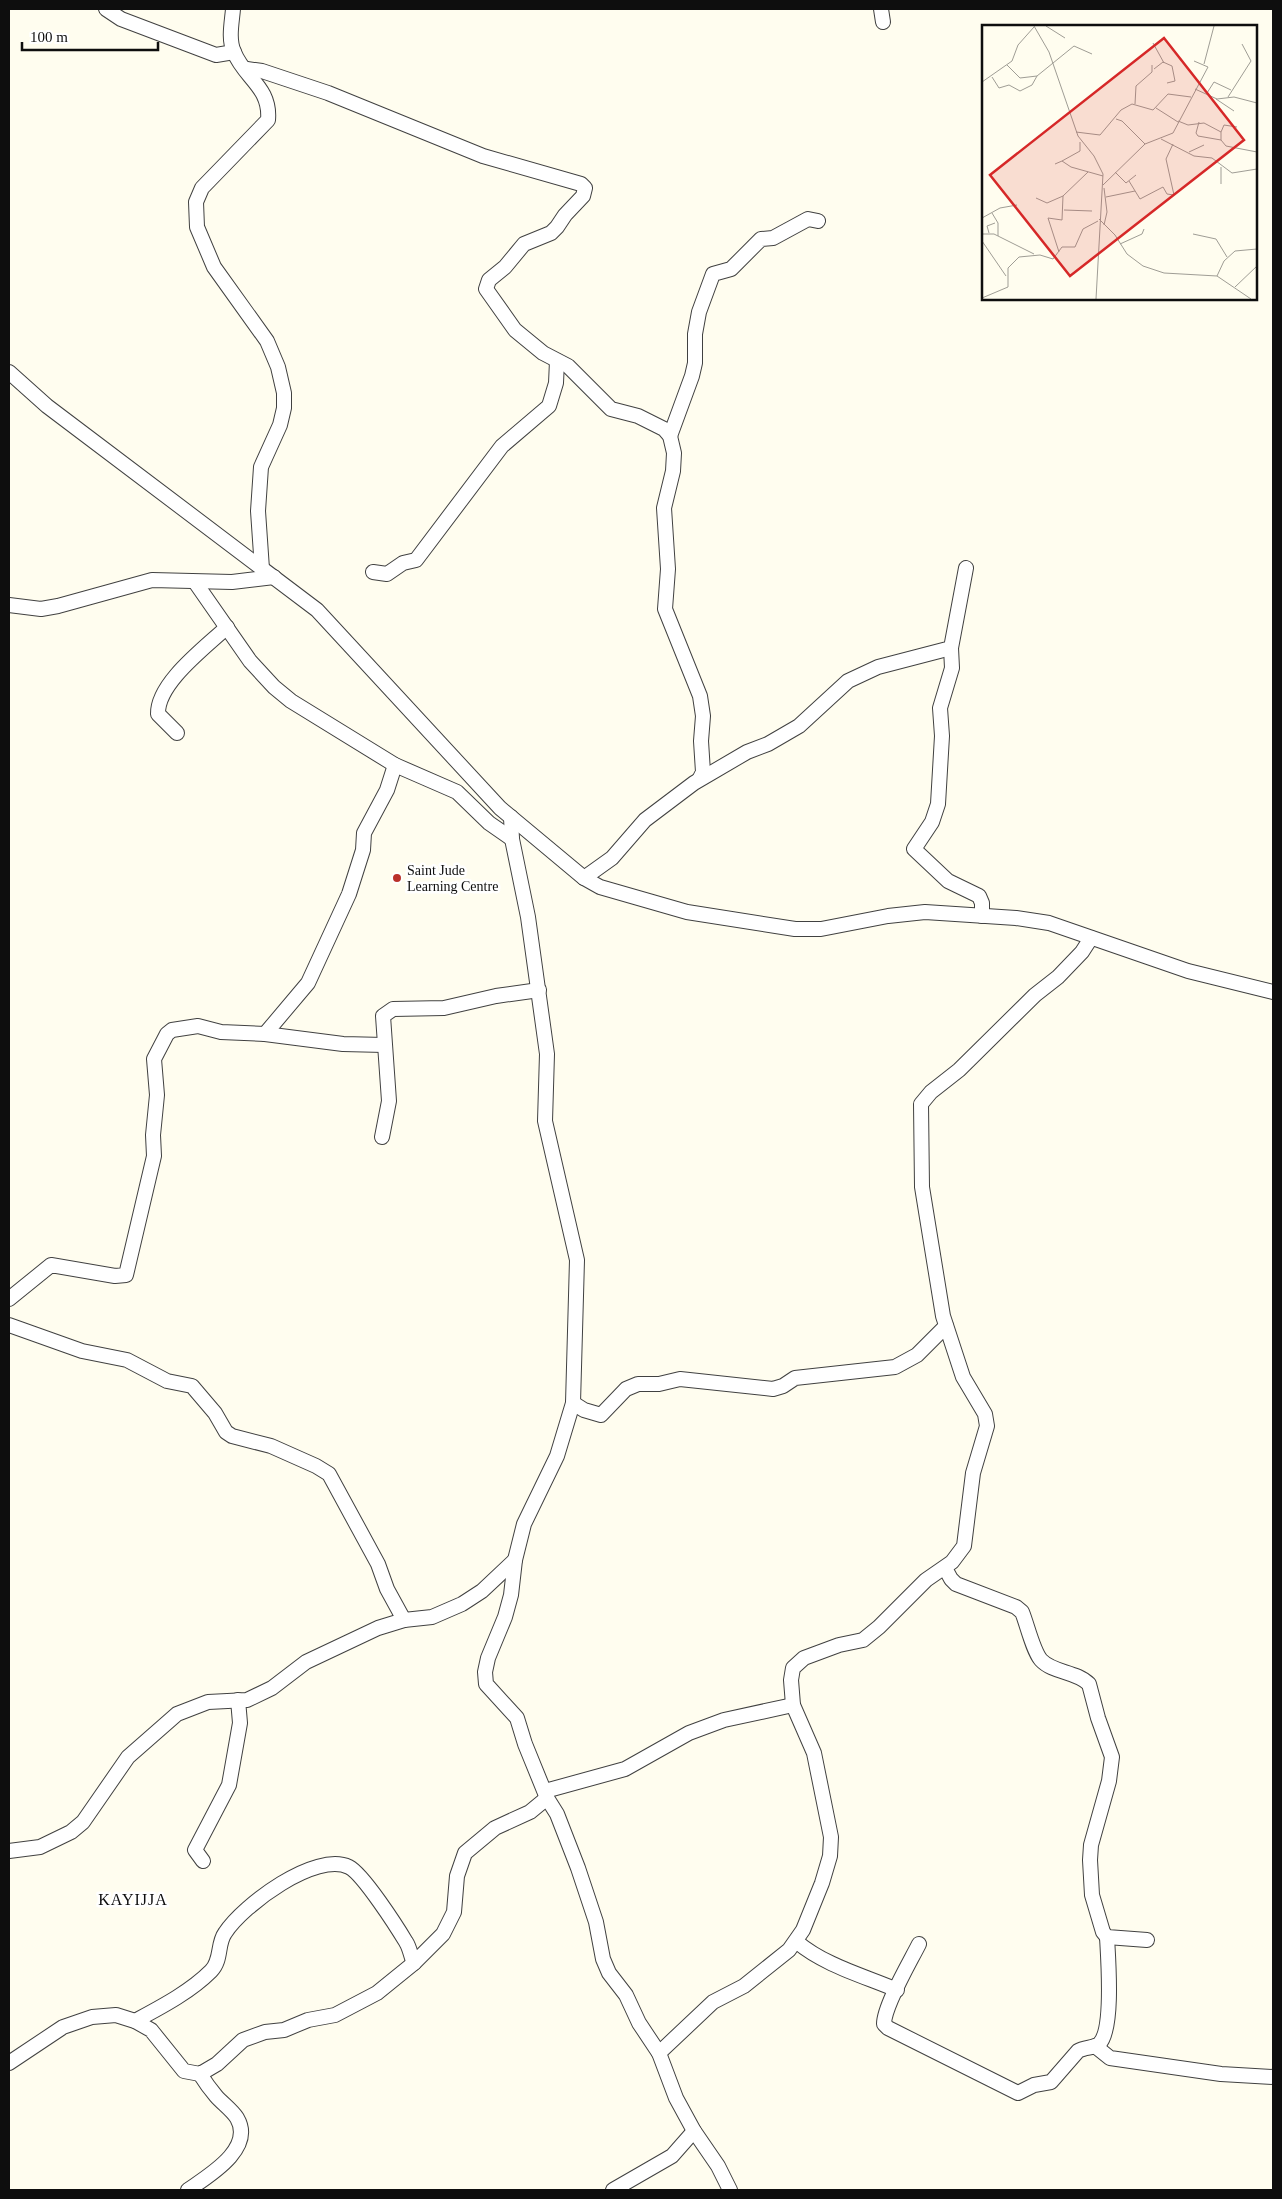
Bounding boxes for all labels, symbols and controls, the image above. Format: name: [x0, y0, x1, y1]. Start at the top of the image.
scale bar: [22, 20, 159, 52]
inset map: [982, 25, 1257, 300]
text: 100 m: [30, 29, 68, 45]
place label: Saint Jude Learning Centre: [407, 863, 498, 894]
marker: Saint Jude Learning Centre: [391, 872, 403, 884]
district label: KAYIJJA: [98, 1891, 168, 1908]

